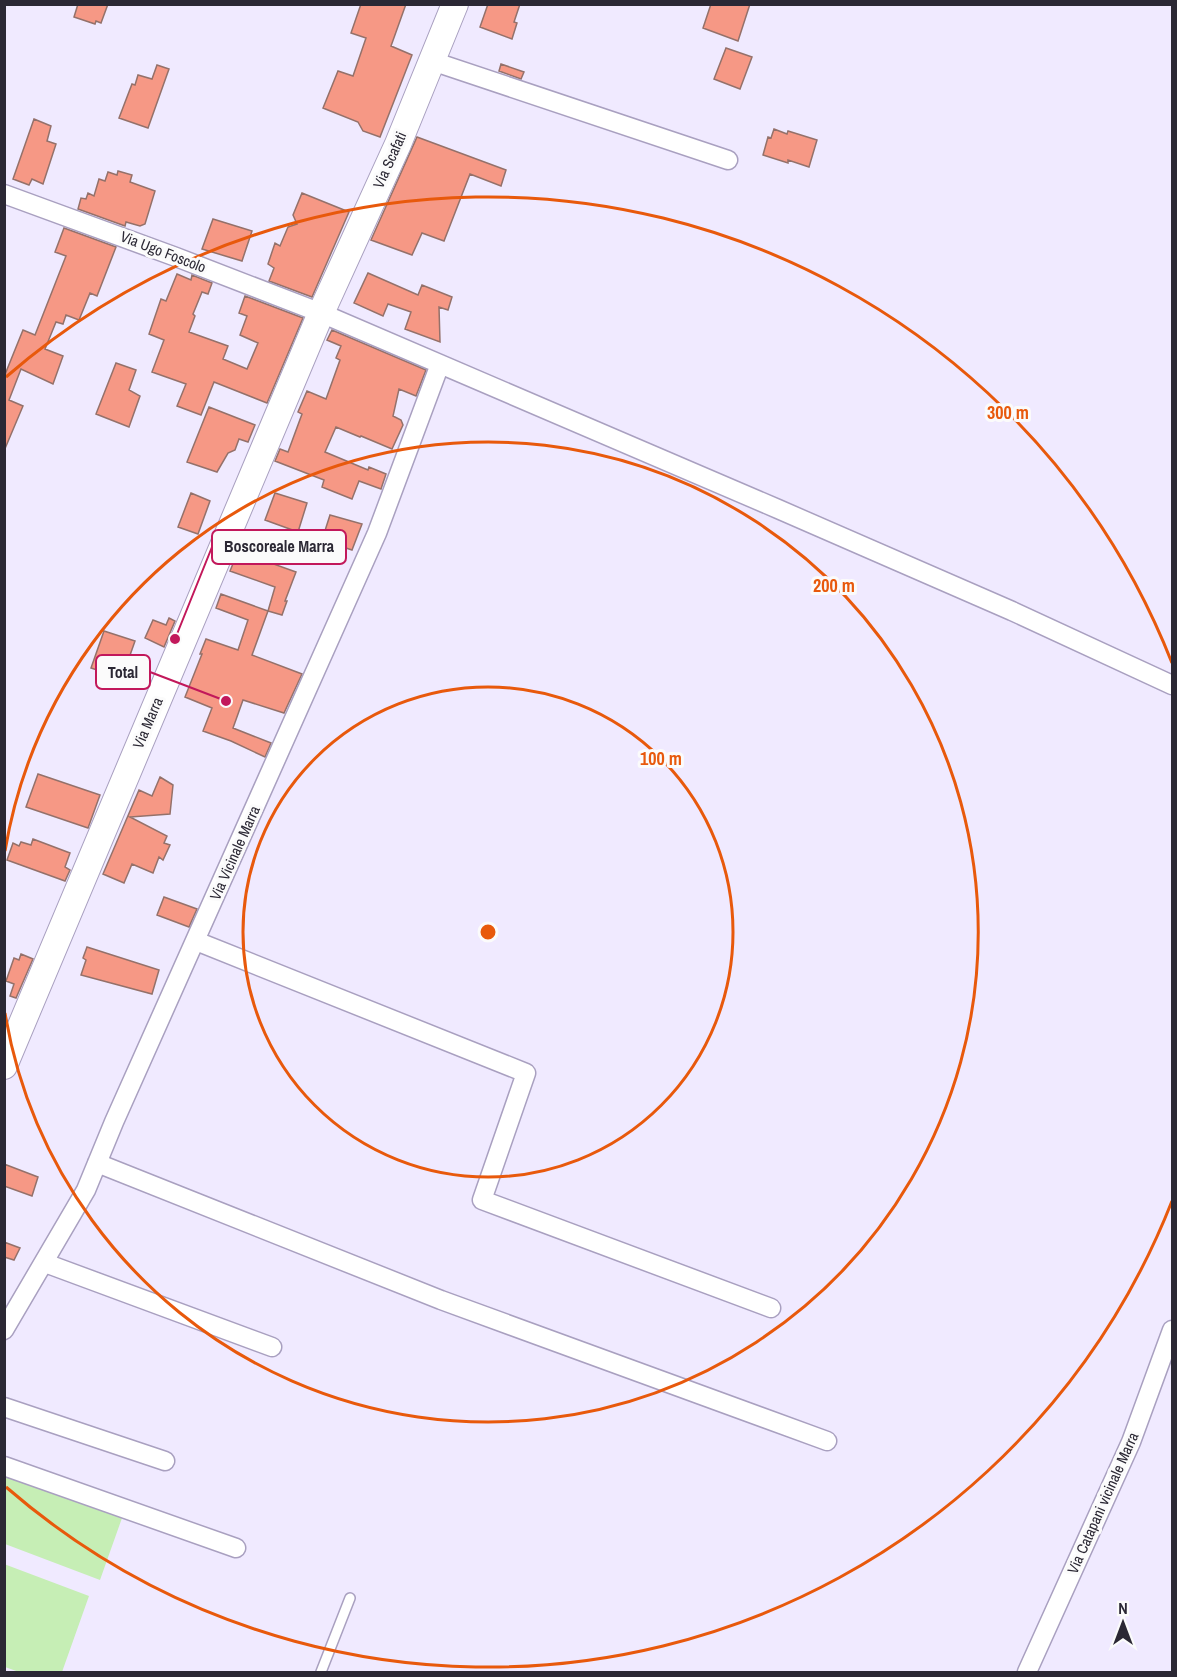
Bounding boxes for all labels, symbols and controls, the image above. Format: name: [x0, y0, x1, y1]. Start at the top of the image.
street label: Via Scafati: [368, 128, 411, 191]
street label: Via Ugo Foscolo: [117, 226, 209, 278]
text: 300 m: [987, 400, 1029, 425]
callout: Boscoreale Marra: [212, 530, 346, 564]
text: Boscoreale Marra: [224, 535, 335, 557]
text: 200 m: [813, 573, 855, 598]
callout: Total: [96, 655, 150, 689]
text: Total: [108, 661, 138, 683]
street label: Via Marra: [127, 694, 168, 752]
text: 100 m: [640, 746, 682, 771]
street label: Via Vicinale Marra: [204, 802, 265, 903]
centre of rings: [478, 922, 498, 942]
street label: Via Catapani vicinale Marra: [1062, 1429, 1143, 1577]
north arrow: [1093, 1593, 1153, 1653]
text: N: [1118, 1597, 1128, 1619]

